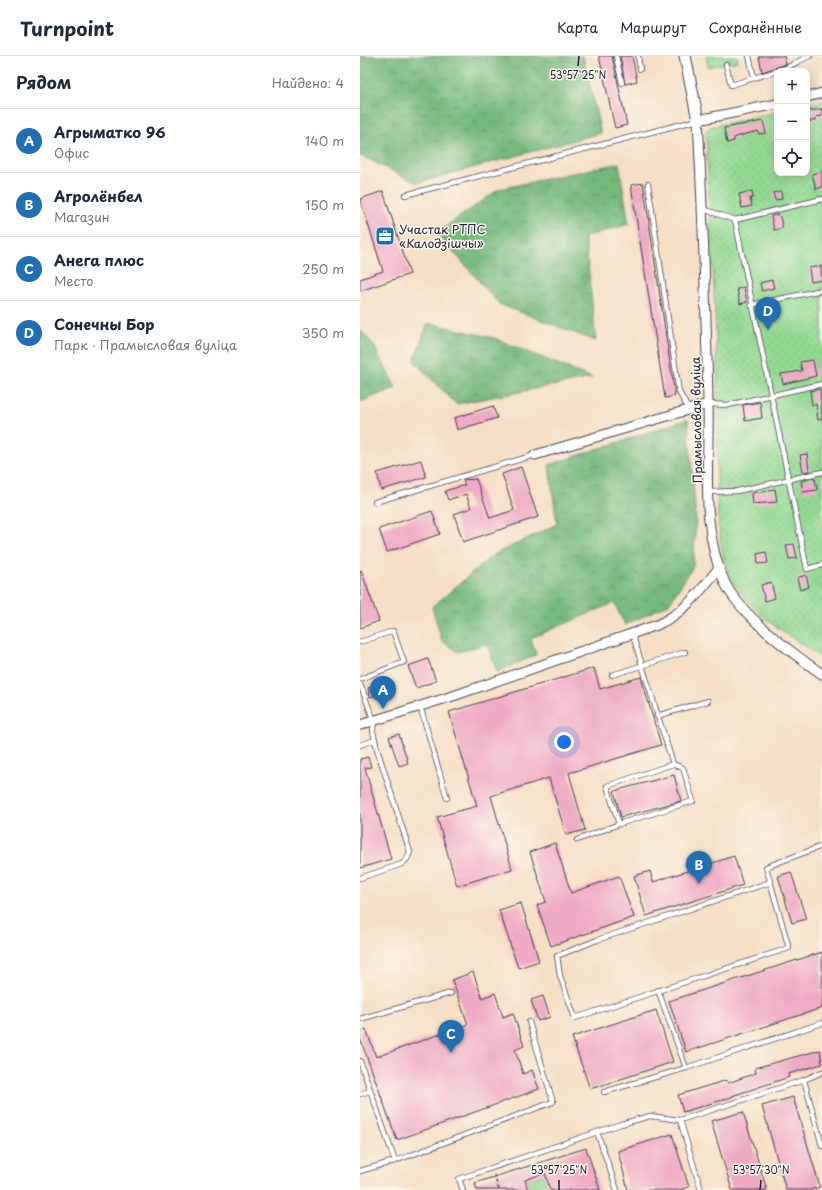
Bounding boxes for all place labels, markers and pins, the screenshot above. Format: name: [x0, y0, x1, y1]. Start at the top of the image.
place label: Участак РТПС «Калодзішчы»: [399, 220, 486, 252]
office icon: Участак РТПС «Калодзішчы»: [374, 225, 396, 247]
pin: D: [755, 297, 781, 330]
pin: A: [370, 676, 396, 709]
pin: B: [686, 851, 712, 884]
pin: C: [438, 1020, 464, 1053]

